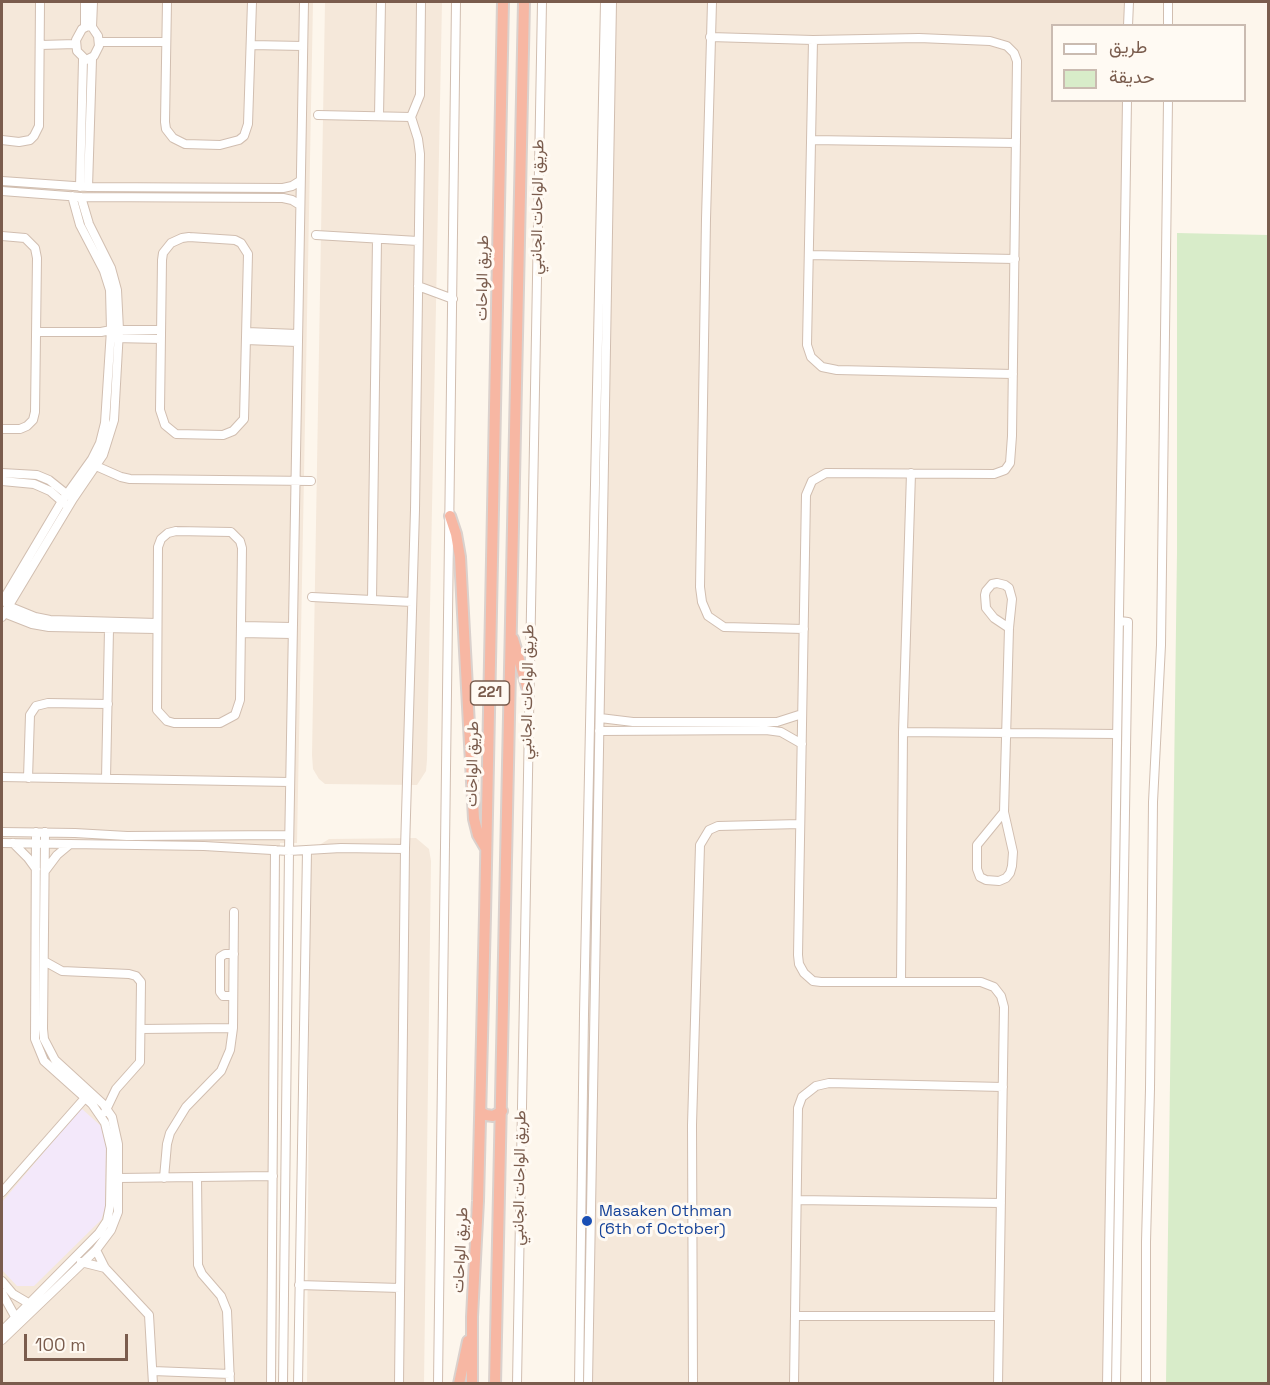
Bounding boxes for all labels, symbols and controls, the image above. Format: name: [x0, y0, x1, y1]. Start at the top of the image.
legend: [1051, 24, 1246, 102]
text: طريق: [1109, 35, 1147, 58]
text: حديقة: [1109, 65, 1155, 88]
street label: طريق الواحات الجانبي: [527, 139, 549, 275]
street label: طريق الواحات: [473, 235, 493, 321]
street label: طريق الواحات الجانبي: [517, 624, 539, 760]
road number: 221: [470, 681, 510, 705]
street label: طريق الواحات: [463, 721, 483, 807]
street label: طريق الواحات الجانبي: [509, 1110, 531, 1246]
place label: Masaken Othman (6th of October): [599, 1202, 732, 1240]
street label: طريق الواحات: [449, 1207, 473, 1293]
marker: Masaken Othman (6th of October): [580, 1214, 594, 1228]
scale bar: [27, 1322, 130, 1360]
text: 100 m: [35, 1333, 86, 1356]

